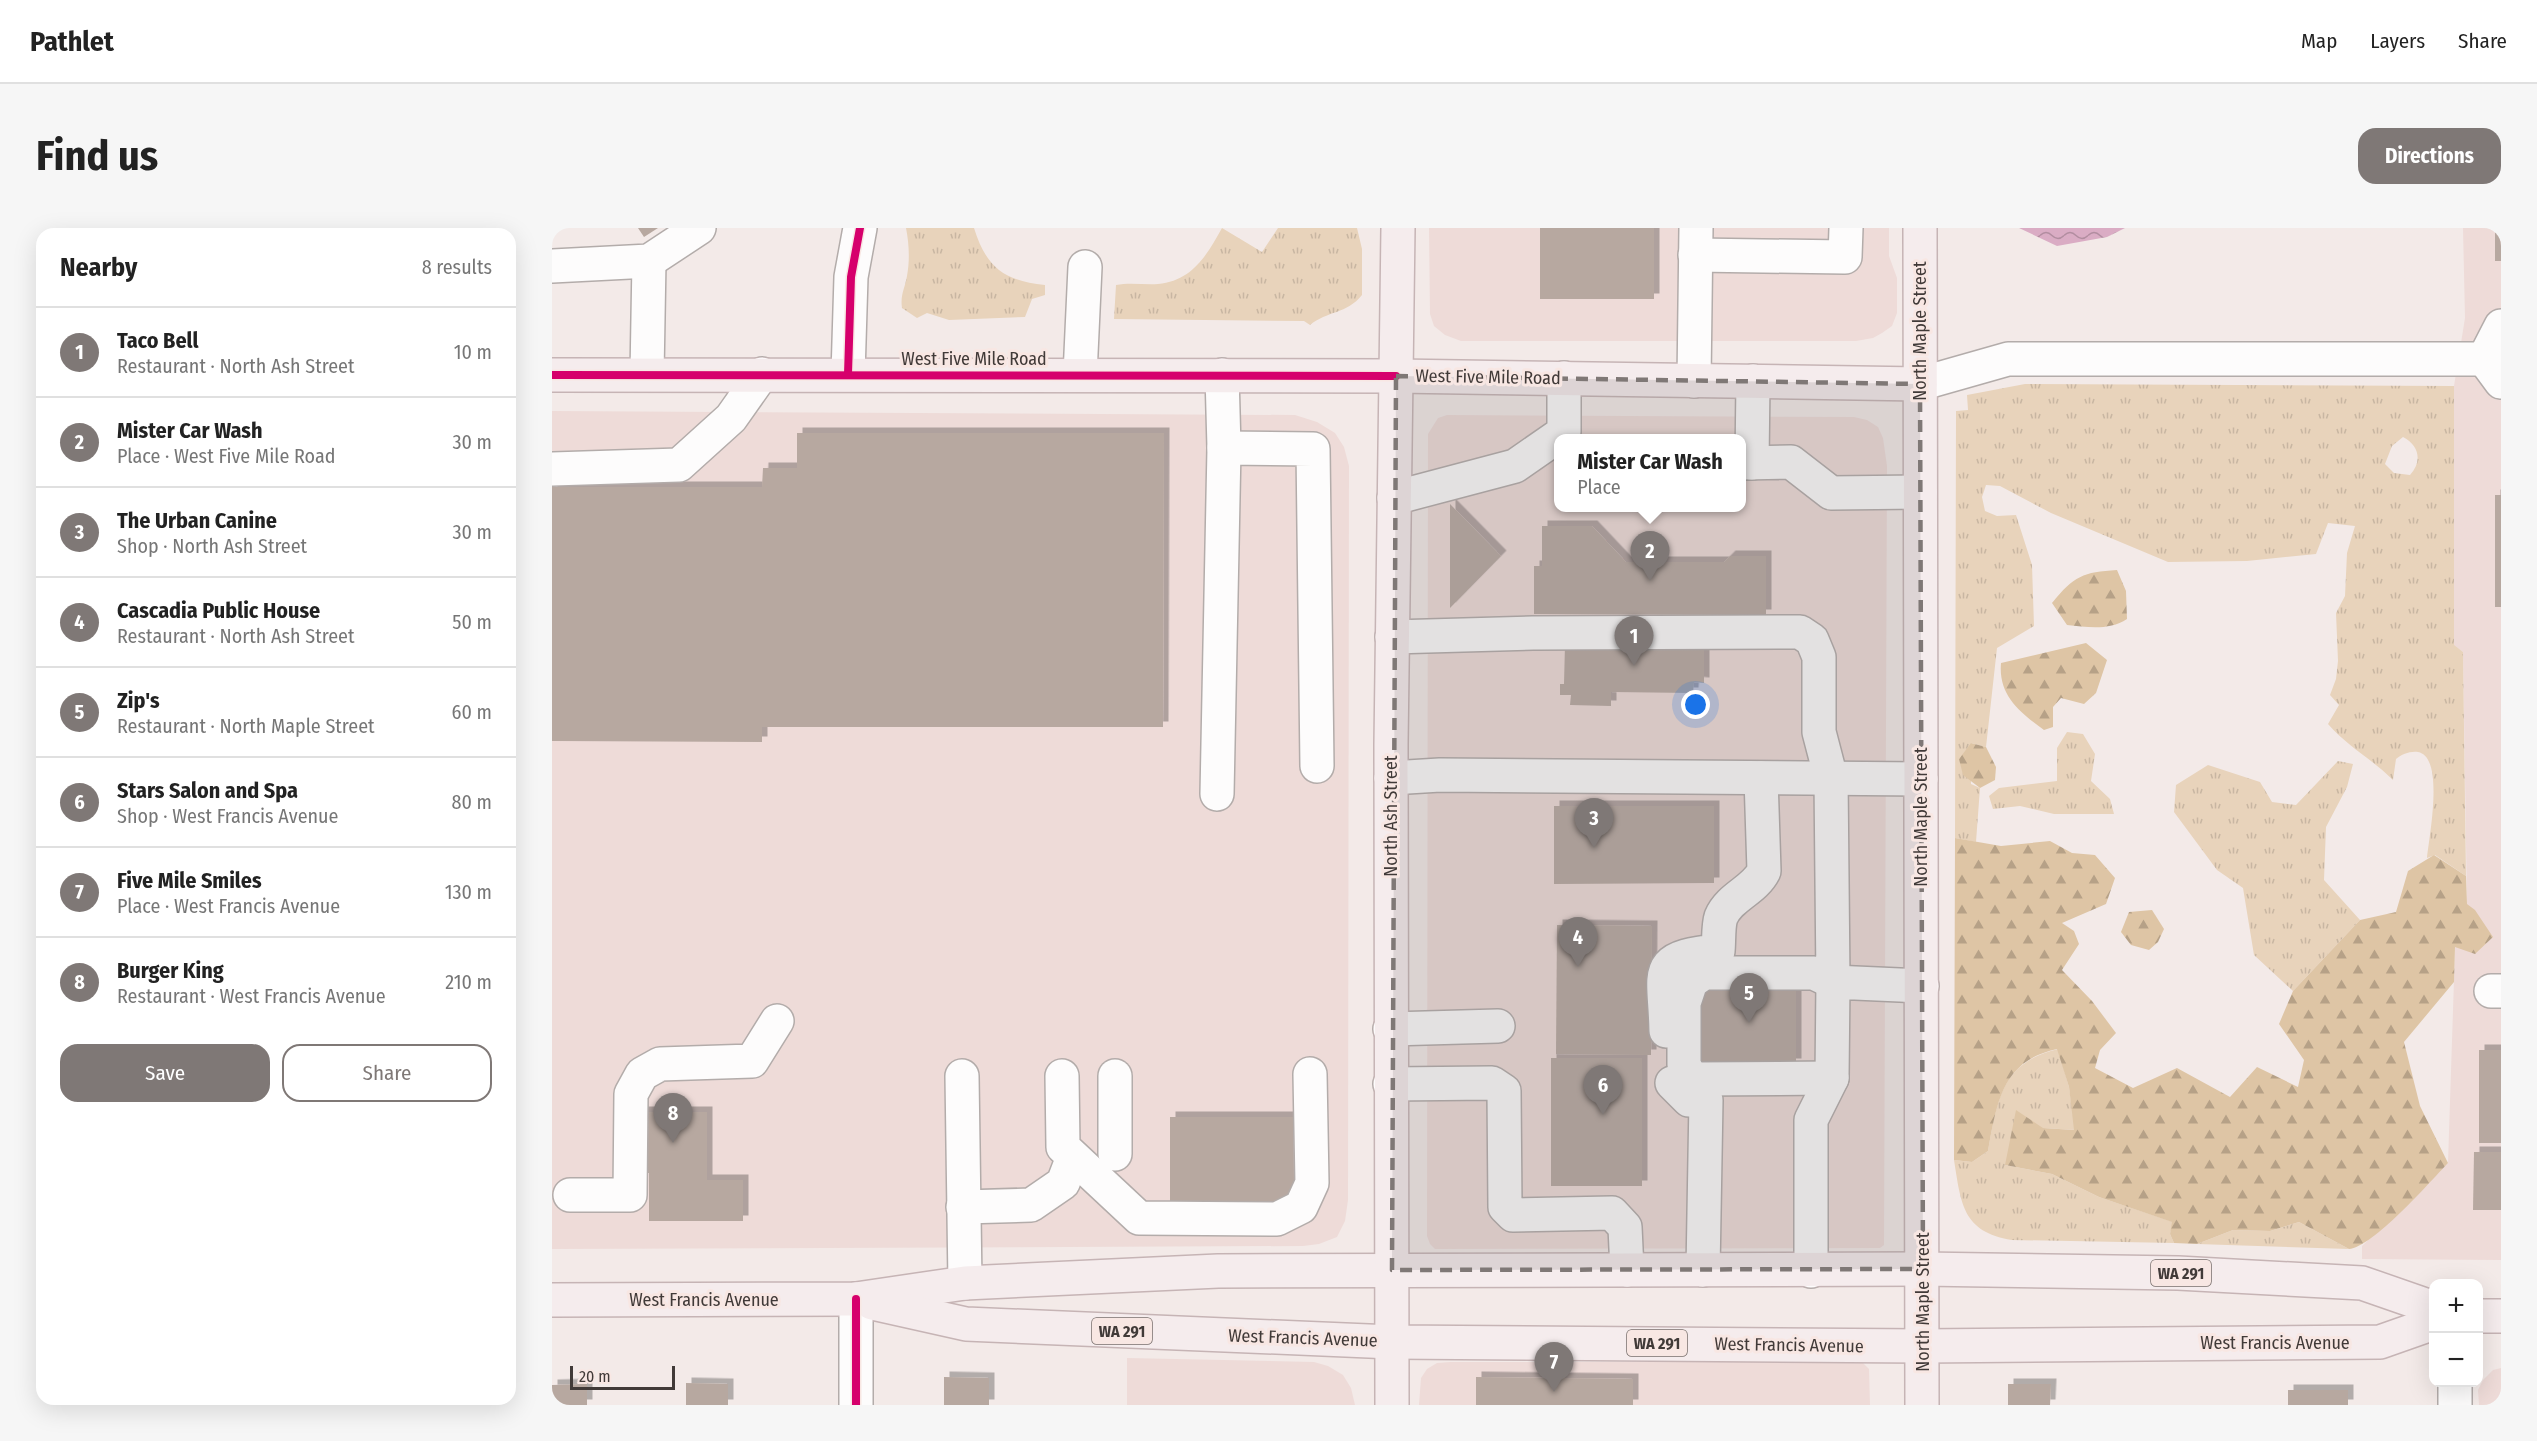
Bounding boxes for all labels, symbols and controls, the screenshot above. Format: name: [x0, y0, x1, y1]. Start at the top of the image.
text: Pathlet: [30, 25, 114, 58]
text: Map: [2301, 28, 2337, 54]
text: Layers: [2370, 28, 2425, 54]
text: Share: [2458, 28, 2507, 54]
button: Directions: [2358, 128, 2501, 184]
text: Find us: [36, 131, 158, 181]
text: Nearby: [60, 252, 137, 283]
text: 8 results: [422, 255, 492, 279]
street label: North Maple Street: [1909, 261, 1931, 401]
text: Taco Bell: [117, 327, 199, 354]
text: 1: [75, 340, 84, 364]
text: 10 m: [454, 340, 492, 364]
street label: West Five Mile Road: [901, 348, 1047, 370]
text: Restaurant · North Ash Street: [117, 354, 354, 378]
street label: West Five Mile Road: [1415, 365, 1561, 389]
text: Mister Car Wash: [117, 417, 263, 444]
text: 2: [75, 430, 84, 454]
text: 30 m: [452, 430, 492, 454]
popup: [1554, 434, 1746, 512]
text: Place · West Five Mile Road: [117, 444, 335, 468]
text: Mister Car Wash: [1577, 448, 1723, 475]
text: Place: [1577, 475, 1621, 499]
text: The Urban Canine: [117, 507, 277, 534]
text: 3: [75, 520, 84, 544]
text: 30 m: [452, 520, 492, 544]
pin: 2: [1630, 532, 1670, 581]
text: Shop · North Ash Street: [117, 534, 307, 558]
text: Cascadia Public House: [117, 597, 320, 624]
text: 4: [74, 610, 85, 634]
text: 50 m: [452, 610, 492, 634]
pin: 1: [1614, 616, 1654, 666]
text: Restaurant · North Ash Street: [117, 624, 354, 648]
text: Zip's: [117, 687, 160, 714]
your location: [1681, 690, 1710, 719]
text: 5: [75, 700, 84, 724]
text: 60 m: [452, 700, 492, 724]
text: Restaurant · North Maple Street: [117, 714, 375, 738]
street label: North Maple Street: [1910, 747, 1932, 887]
street label: North Ash Street: [1380, 755, 1402, 877]
text: Stars Salon and Spa: [117, 777, 298, 804]
text: 6: [74, 790, 85, 814]
text: 80 m: [452, 790, 492, 814]
pin: 3: [1574, 798, 1614, 848]
text: Shop · West Francis Avenue: [117, 804, 338, 828]
text: Five Mile Smiles: [117, 867, 262, 894]
text: 7: [75, 880, 84, 904]
text: 130 m: [445, 880, 492, 904]
text: Place · West Francis Avenue: [117, 894, 340, 918]
pin: 4: [1558, 918, 1598, 967]
text: Burger King: [117, 957, 224, 984]
text: 8: [74, 970, 85, 994]
text: 210 m: [445, 970, 492, 994]
pin: 5: [1730, 974, 1768, 1023]
text: Restaurant · West Francis Avenue: [117, 984, 386, 1008]
button: Save: [60, 1044, 270, 1102]
button: Share: [282, 1044, 492, 1102]
pin: 6: [1584, 1066, 1622, 1115]
pin: 8: [654, 1094, 692, 1143]
street label: North Maple Street: [1912, 1232, 1934, 1372]
road number: WA 291: [2151, 1260, 2211, 1286]
map controls: [2429, 1279, 2483, 1387]
button: +: [2429, 1279, 2483, 1333]
street label: West Francis Avenue: [629, 1289, 779, 1311]
road number: WA 291: [1092, 1318, 1152, 1344]
street label: West Francis Avenue: [1228, 1324, 1378, 1352]
road number: WA 291: [1627, 1330, 1687, 1356]
street label: West Francis Avenue: [2200, 1332, 2350, 1354]
street label: West Francis Avenue: [1714, 1333, 1864, 1357]
button: −: [2429, 1333, 2483, 1387]
pin: 7: [1534, 1342, 1574, 1392]
scale bar: [570, 1363, 675, 1390]
text: 20 m: [579, 1367, 610, 1386]

